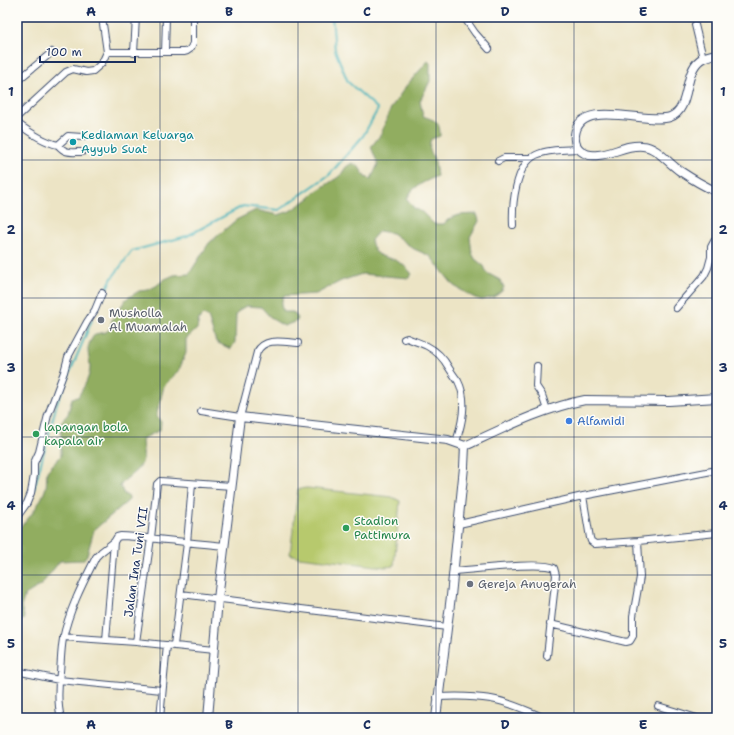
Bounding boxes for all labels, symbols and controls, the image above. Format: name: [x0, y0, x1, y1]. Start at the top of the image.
text: A: [86, 3, 96, 20]
text: B: [225, 3, 233, 20]
text: C: [363, 3, 371, 20]
text: D: [500, 3, 510, 20]
text: E: [639, 3, 648, 20]
scale bar: [40, 38, 135, 64]
text: 100 m: [46, 44, 82, 60]
text: 1: [8, 83, 14, 100]
text: 1: [720, 83, 726, 100]
place label: Kediaman Keluarga Ayyub Suat: [81, 127, 194, 157]
marker: Kediaman Keluarga Ayyub Suat: [68, 137, 78, 147]
text: 2: [6, 221, 16, 238]
text: 2: [718, 221, 728, 238]
place label: Musholla Al Muamalah: [109, 305, 187, 335]
marker: Musholla Al Muamalah: [96, 315, 106, 325]
text: 3: [6, 359, 16, 376]
text: 3: [718, 359, 728, 376]
place label: Alfamidi: [577, 413, 625, 429]
marker: Alfamidi: [564, 416, 574, 426]
place label: lapangan bola kapala air: [44, 419, 129, 449]
marker: lapangan bola kapala air: [31, 429, 41, 439]
text: 4: [6, 497, 16, 514]
text: 4: [718, 497, 728, 514]
street label: Jalan Ina Tuni VII: [120, 505, 152, 618]
place label: Stadion Pattimura: [354, 513, 411, 543]
marker: Stadion Pattimura: [341, 523, 351, 533]
place label: Gereja Anugerah: [478, 576, 576, 592]
marker: Gereja Anugerah: [465, 579, 475, 589]
text: 5: [7, 635, 15, 652]
text: 5: [719, 635, 727, 652]
text: A: [86, 716, 96, 733]
text: B: [225, 716, 233, 733]
text: C: [363, 716, 371, 733]
text: D: [500, 716, 510, 733]
text: E: [639, 716, 648, 733]

